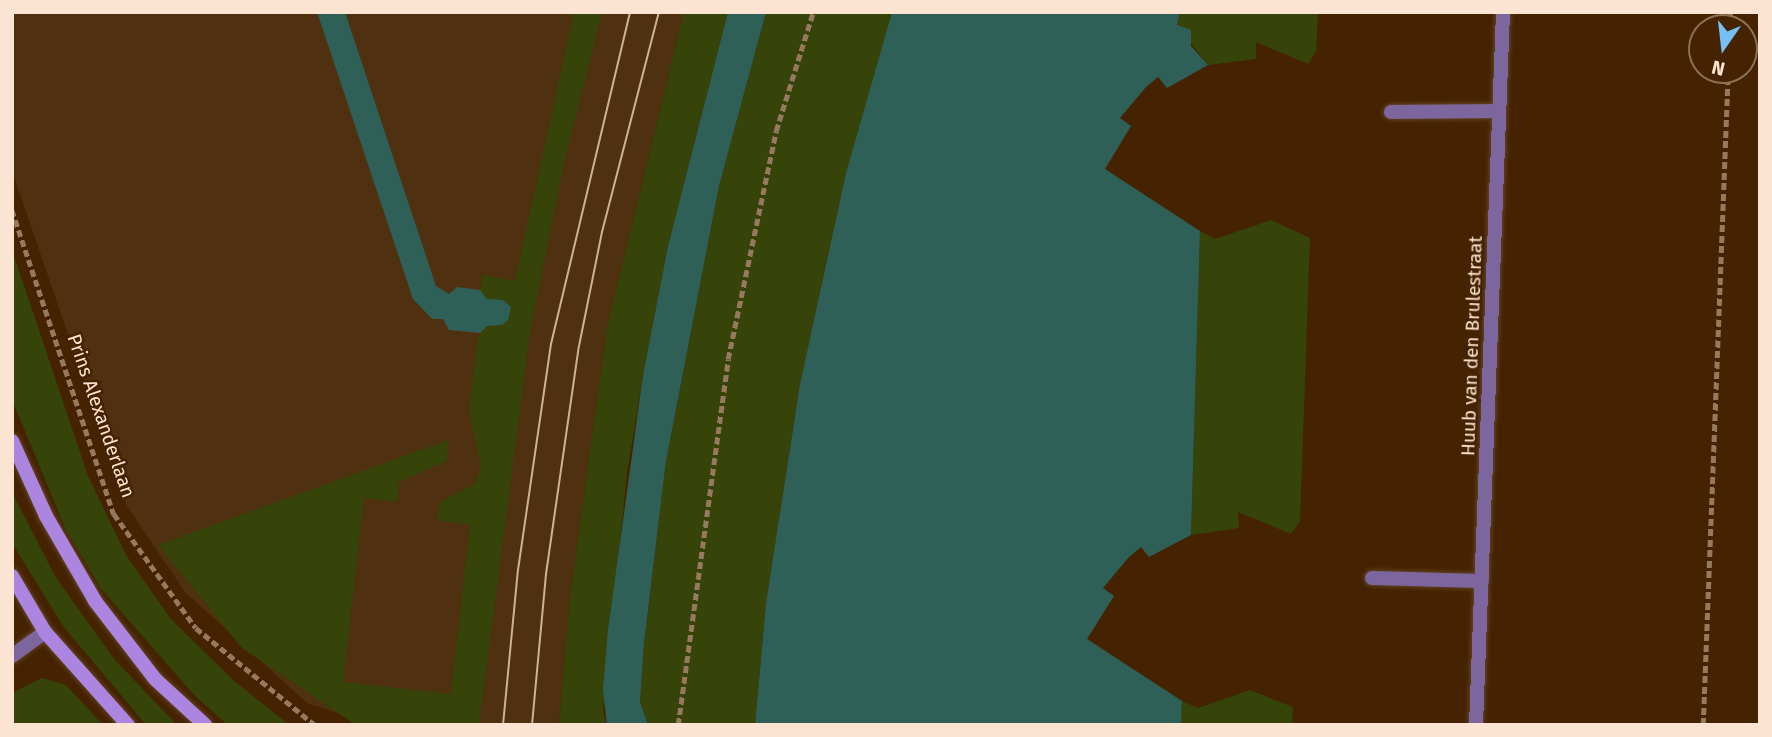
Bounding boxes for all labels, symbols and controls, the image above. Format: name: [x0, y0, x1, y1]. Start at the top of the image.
north arrow: [1688, 14, 1758, 84]
text: N: [1709, 55, 1727, 81]
street label: Huub van den Brulestraat: [1457, 235, 1487, 457]
street label: Prins Alexanderlaan: [62, 331, 140, 501]

